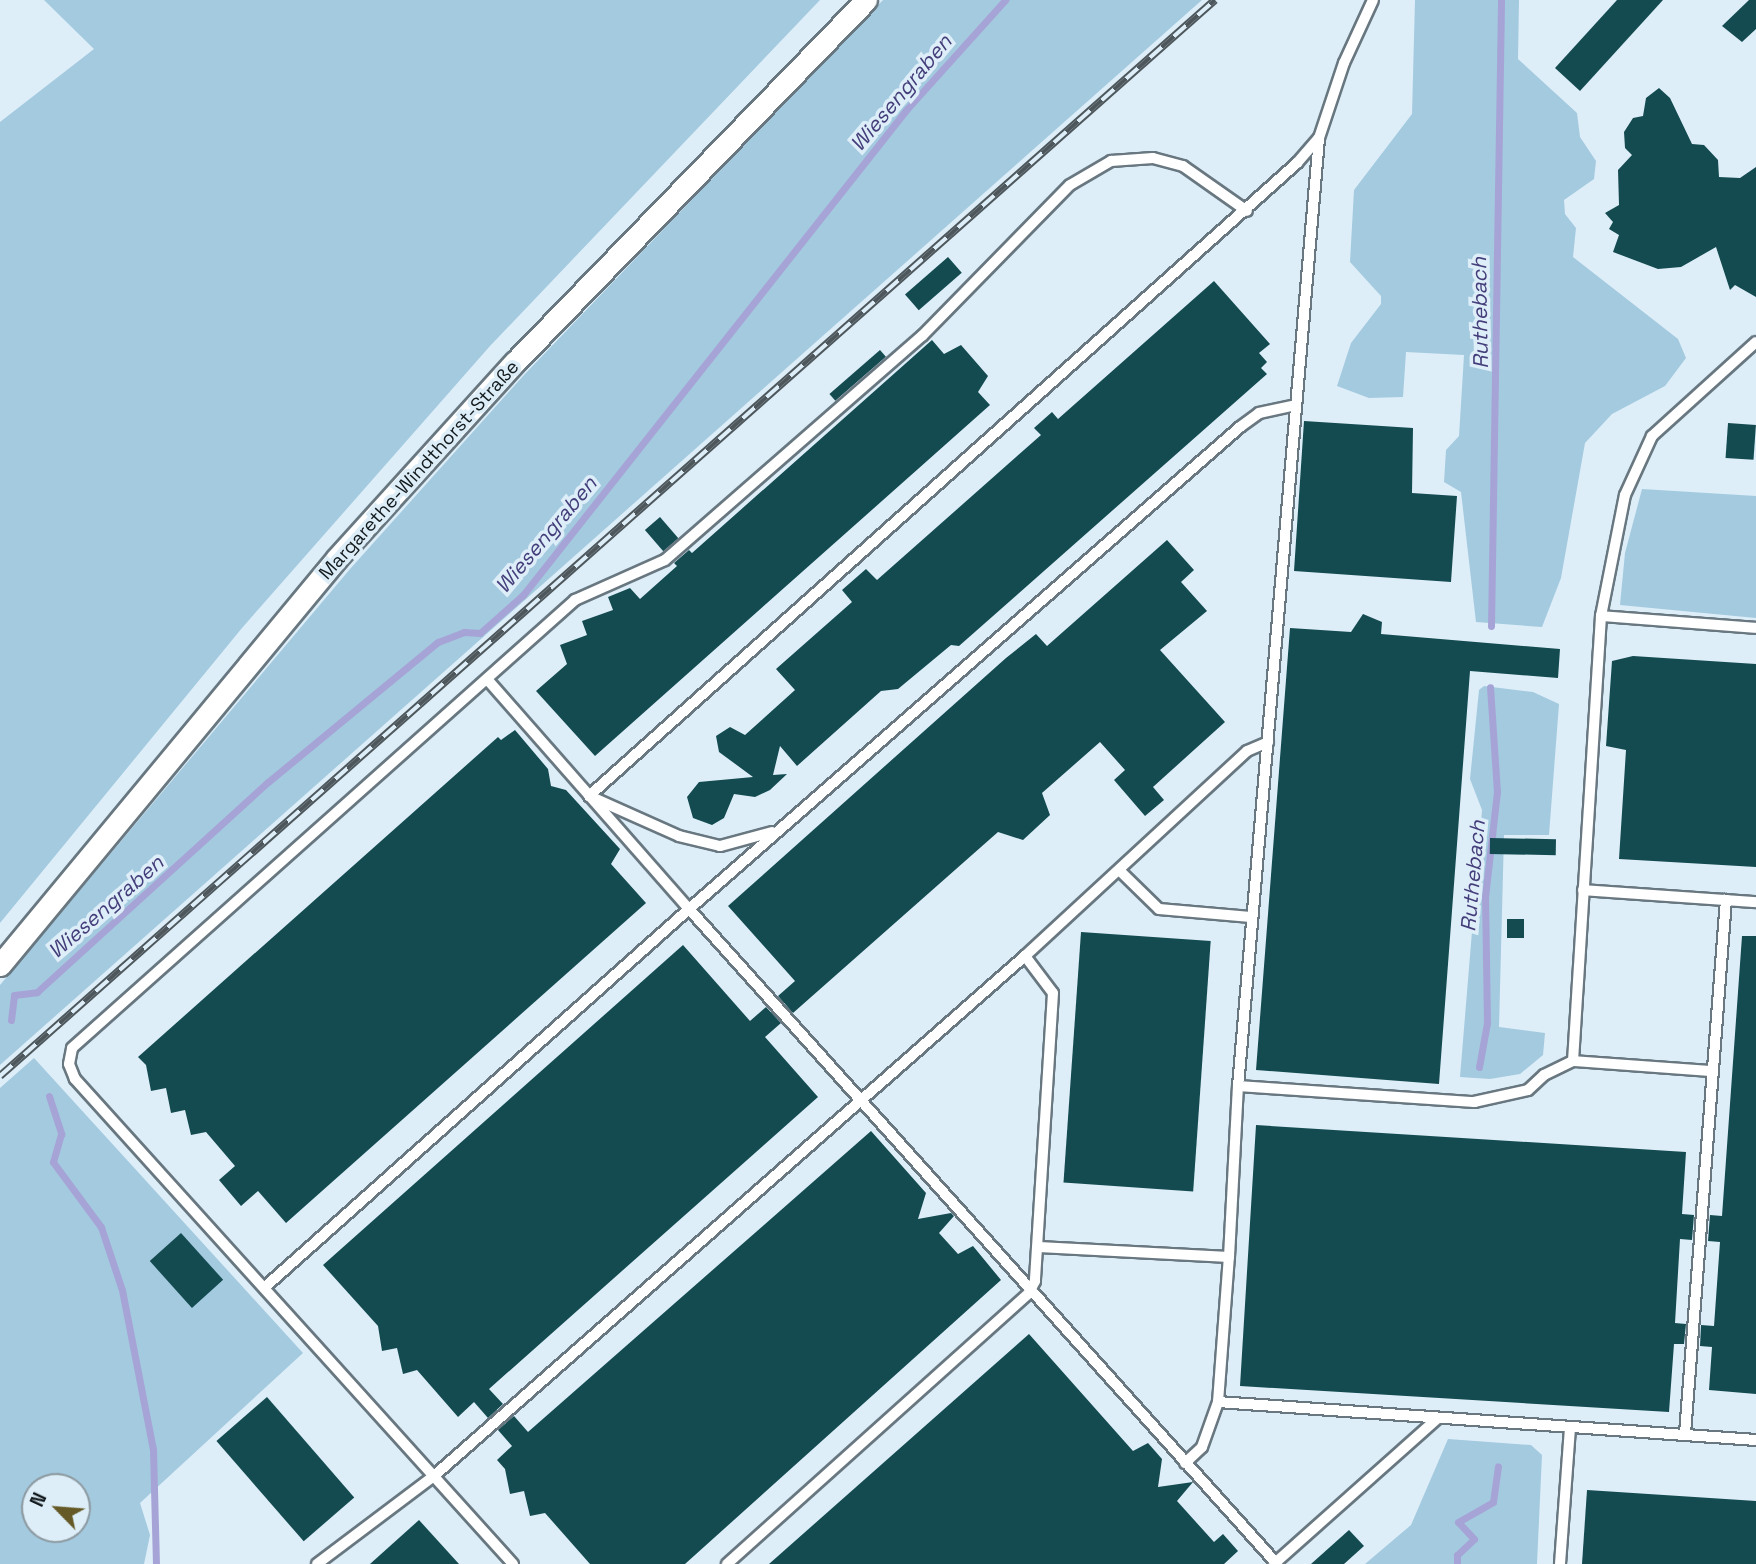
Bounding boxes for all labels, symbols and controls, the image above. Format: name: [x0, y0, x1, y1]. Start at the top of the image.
water label: Wiesengraben: [845, 30, 957, 156]
water label: Ruthebach: [1466, 257, 1494, 369]
street label: Margarethe-Windthorst-Straße: [314, 356, 524, 584]
water label: Wiesengraben: [490, 472, 602, 598]
water label: Ruthebach: [1456, 819, 1490, 933]
water label: Wiesengraben: [43, 850, 169, 964]
north arrow: [21, 1473, 91, 1543]
text: N: [24, 1489, 52, 1511]

